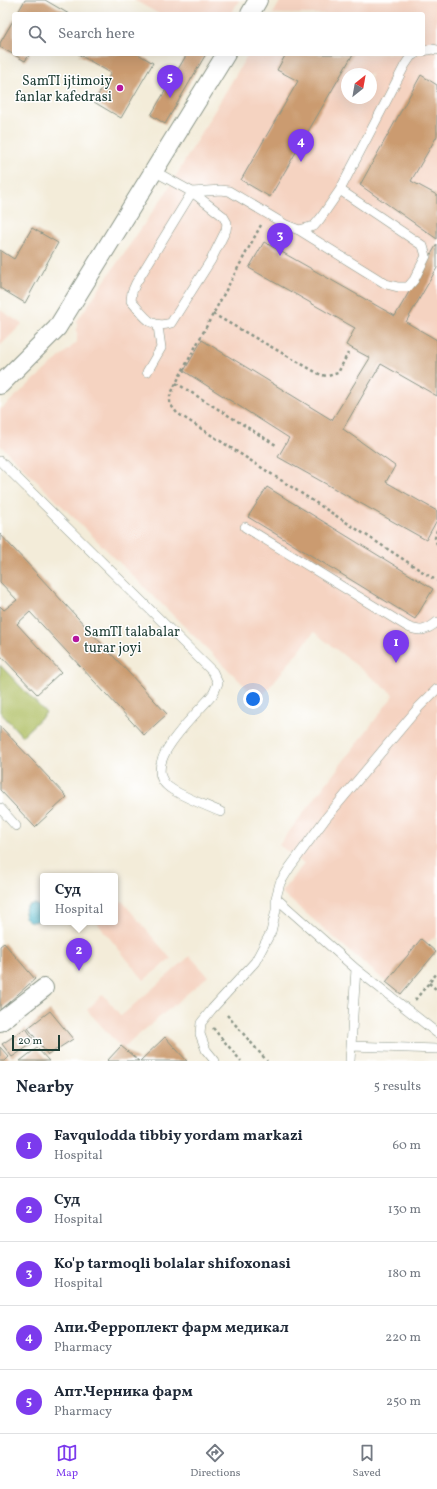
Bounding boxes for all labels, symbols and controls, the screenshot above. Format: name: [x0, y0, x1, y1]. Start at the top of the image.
search box: [12, 12, 425, 56]
icon: search: [26, 23, 48, 45]
text: Search here: [58, 24, 135, 45]
pin: 5: [157, 65, 183, 98]
north arrow: [341, 68, 377, 104]
place label: SamTI ijtimoiy fanlar kafedrasi: [15, 72, 112, 107]
marker: SamTI ijtimoiy fanlar kafedrasi: [115, 83, 125, 93]
pin: 4: [288, 129, 314, 162]
pin: 3: [267, 223, 293, 256]
place label: SamTI talabalar turar joyi: [84, 623, 180, 658]
pin: 1: [383, 630, 409, 663]
marker: SamTI talabalar turar joyi: [71, 634, 81, 644]
your location: [243, 689, 263, 709]
popup: [40, 873, 118, 925]
text: Суд: [55, 880, 81, 901]
text: Hospital: [55, 901, 103, 919]
pin: 2: [66, 938, 92, 971]
scale bar: [12, 1033, 60, 1052]
text: 20 m: [18, 1034, 42, 1049]
text: Nearby: [16, 1076, 74, 1099]
text: 5 results: [374, 1078, 421, 1096]
text: Favqulodda tibbiy yordam markazi: [54, 1126, 303, 1147]
text: 1: [26, 1137, 32, 1155]
text: 60 m: [393, 1137, 421, 1155]
text: Hospital: [54, 1147, 103, 1165]
text: Суд: [54, 1190, 80, 1211]
text: 2: [26, 1201, 32, 1219]
text: 130 m: [388, 1201, 421, 1219]
text: Hospital: [54, 1211, 103, 1229]
text: Ko'p tarmoqli bolalar shifoxonasi: [54, 1254, 291, 1275]
text: 3: [26, 1265, 32, 1283]
text: 180 m: [387, 1265, 421, 1283]
text: Hospital: [54, 1275, 103, 1293]
text: Апи.Ферроплект фарм медикал: [54, 1318, 289, 1339]
text: 4: [25, 1329, 33, 1347]
text: 220 m: [385, 1329, 421, 1347]
text: Pharmacy: [54, 1339, 112, 1357]
text: Апт.Черника фарм: [54, 1382, 193, 1403]
text: 5: [26, 1393, 32, 1411]
text: 250 m: [386, 1393, 421, 1411]
text: Pharmacy: [54, 1403, 112, 1421]
tab: Map: [56, 1442, 78, 1481]
tab: Directions: [190, 1442, 241, 1481]
tab: Saved: [353, 1442, 381, 1481]

